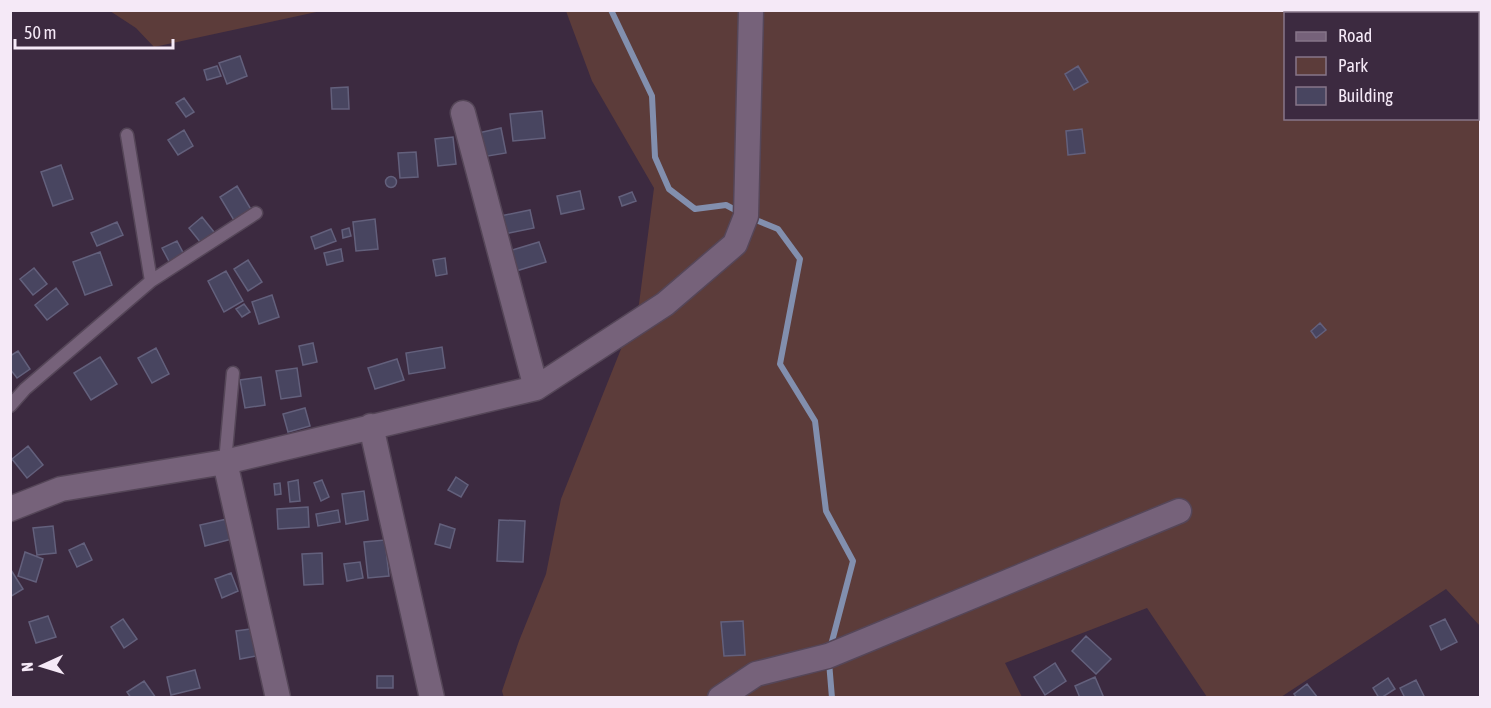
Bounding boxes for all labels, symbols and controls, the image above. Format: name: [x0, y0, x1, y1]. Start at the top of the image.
scale bar: [15, 12, 172, 50]
legend: [1284, 12, 1479, 120]
text: 50 m: [24, 22, 56, 43]
text: Road: [1338, 25, 1372, 46]
text: Park: [1338, 55, 1368, 76]
text: Building: [1338, 85, 1393, 106]
north arrow: [12, 636, 72, 696]
text: N: [18, 662, 36, 672]

